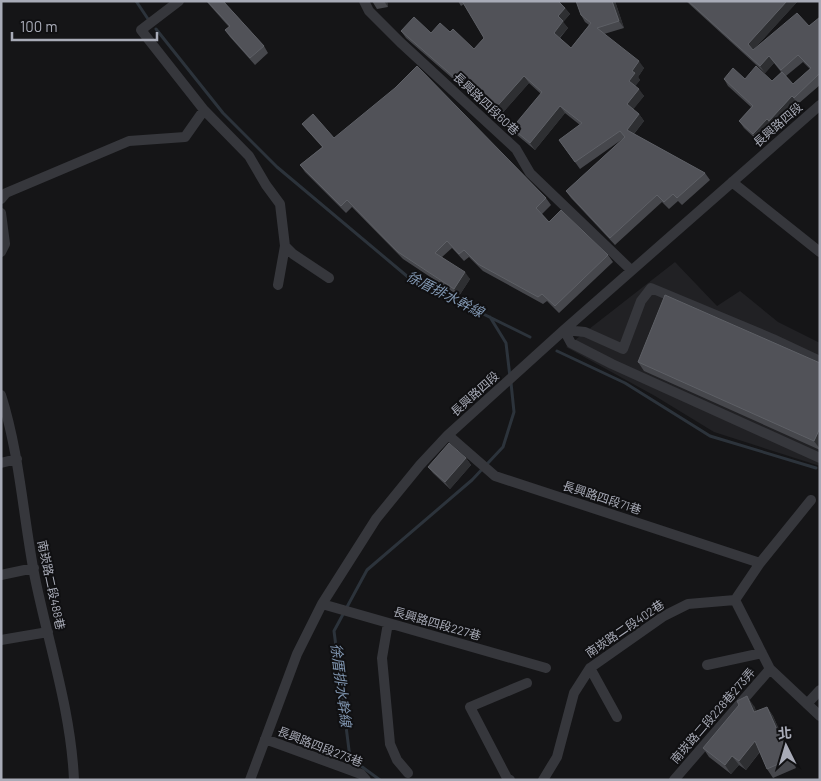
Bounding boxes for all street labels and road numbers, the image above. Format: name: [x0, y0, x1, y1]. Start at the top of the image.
street label: 長興路四段60巷: [451, 69, 523, 137]
street label: 長興路四段: [750, 99, 805, 149]
street label: 長興路四段: [447, 368, 501, 419]
street label: 長興路四段71巷: [561, 478, 643, 516]
street label: 南崁路二段488巷: [36, 539, 68, 631]
street label: 南崁路二段402巷: [582, 597, 666, 660]
street label: 長興路四段227巷: [392, 604, 483, 642]
street label: 南崁路二段228巷273弄: [667, 665, 757, 766]
street label: 長興路四段273巷: [276, 723, 365, 769]

